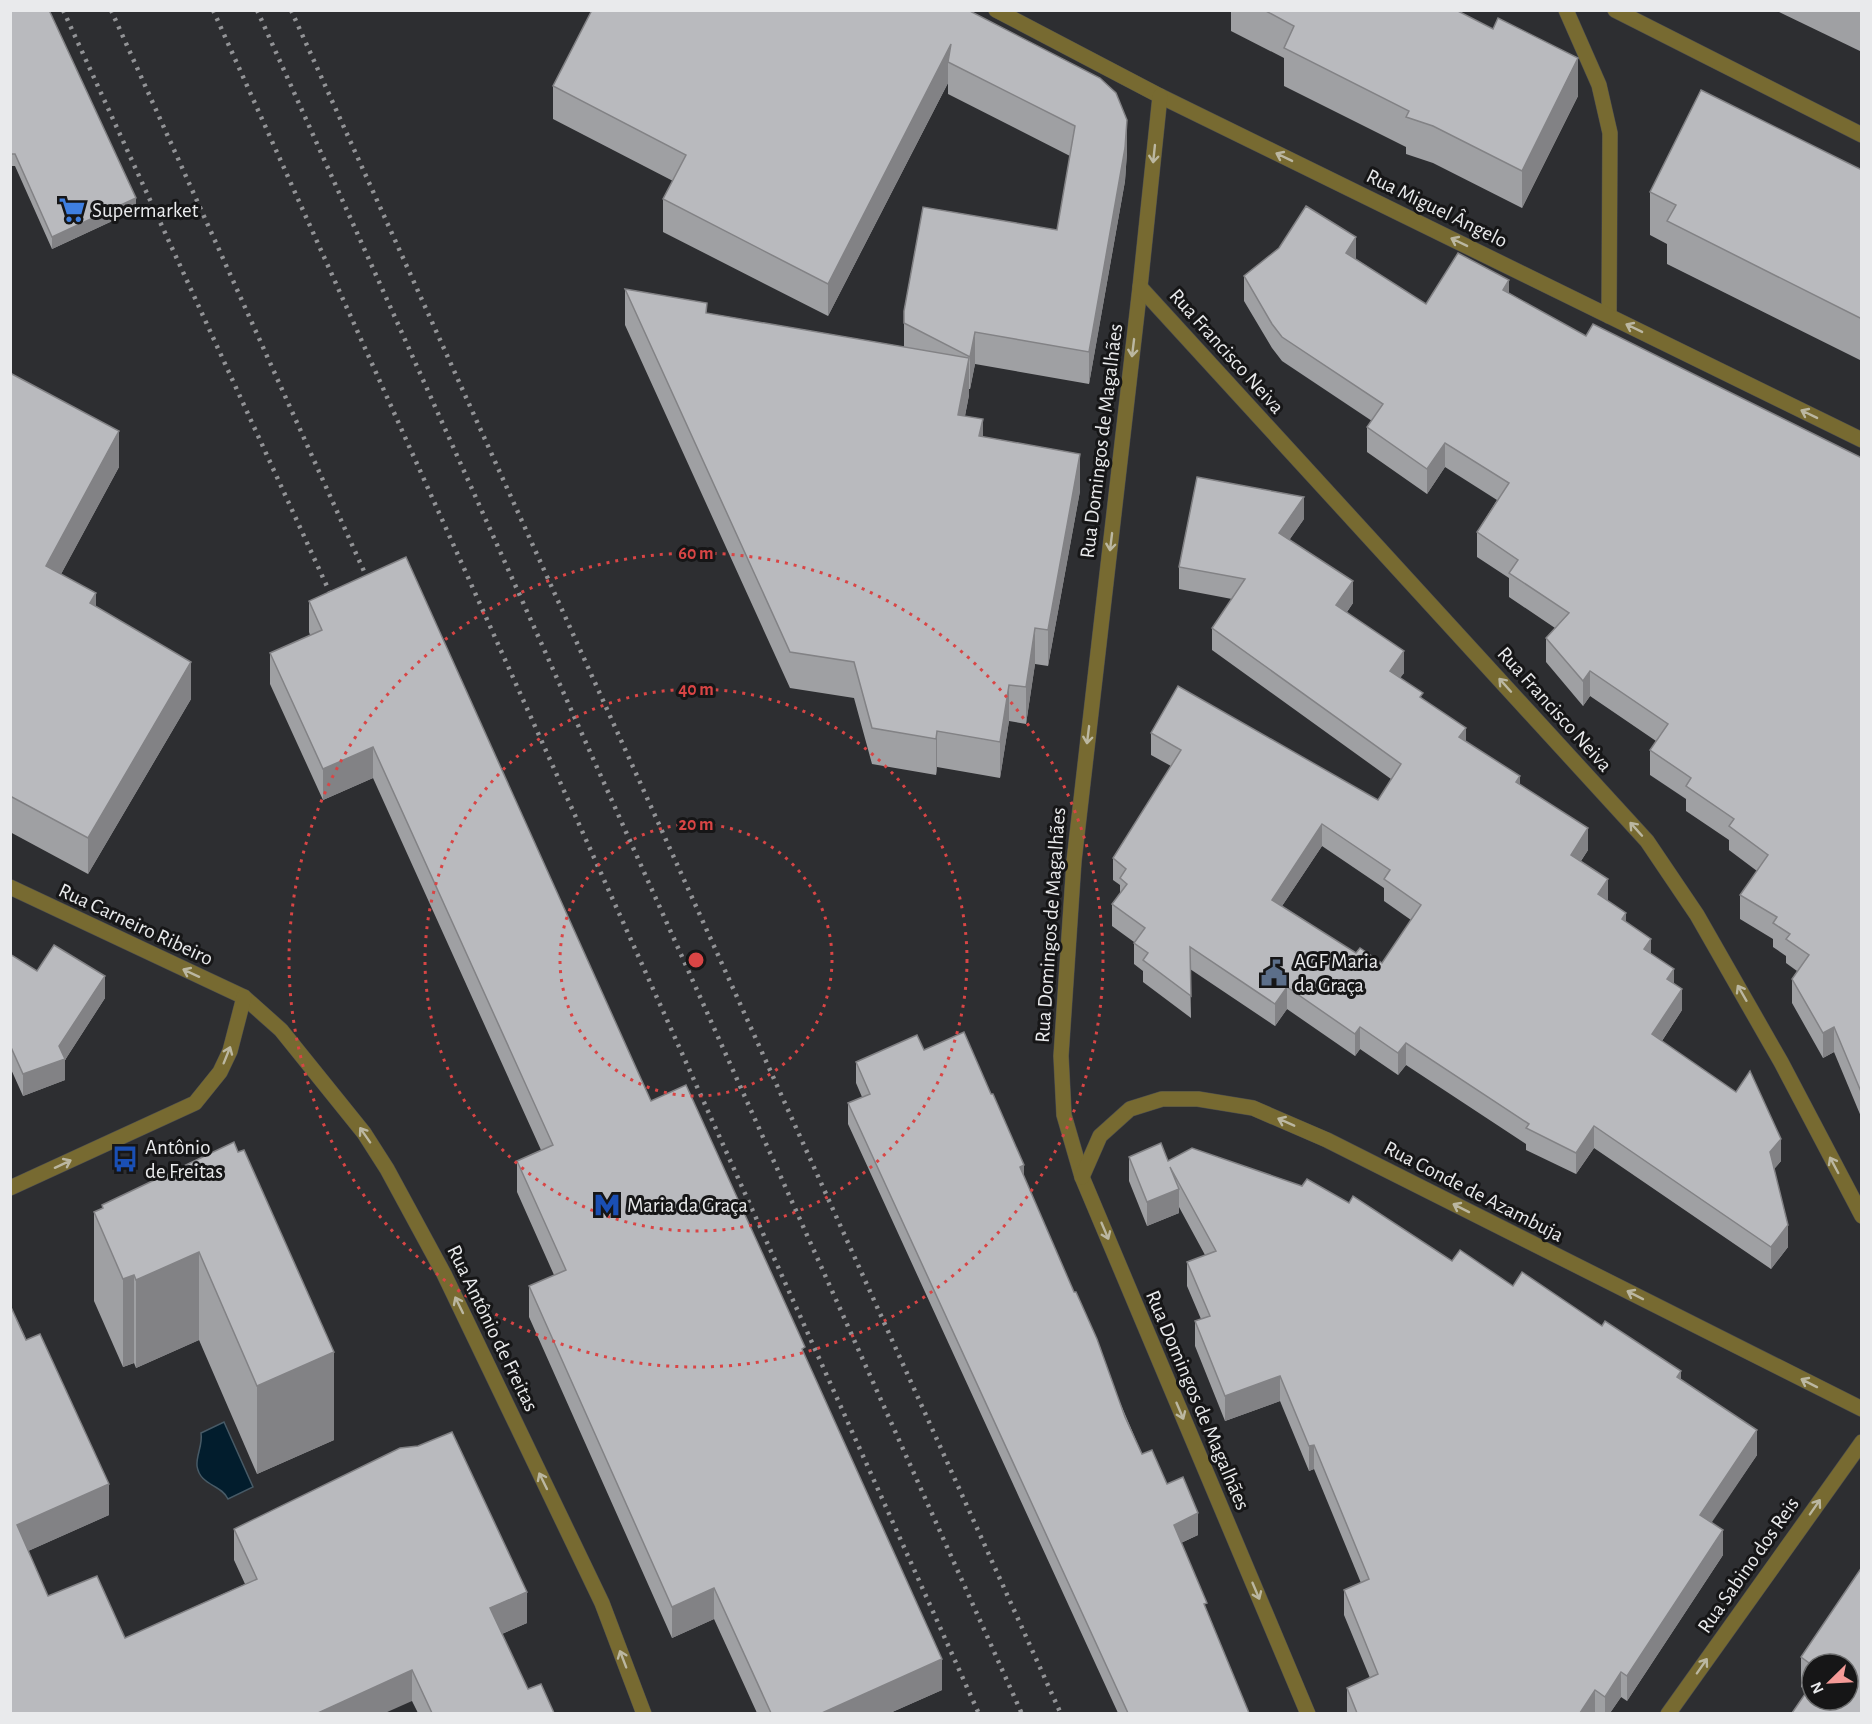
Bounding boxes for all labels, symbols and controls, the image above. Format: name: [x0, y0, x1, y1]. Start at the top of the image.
one-way arrow: [1148, 144, 1159, 164]
one-way arrow: [1275, 150, 1293, 162]
street label: Rua Miguel Ângelo: [1363, 163, 1512, 252]
supermarket icon: Supermarket: [57, 195, 87, 225]
place label: Supermarket: [92, 200, 199, 221]
one-way arrow: [1450, 236, 1468, 248]
street label: Rua Francisco Neiva: [1165, 285, 1288, 418]
one-way arrow: [1626, 322, 1643, 334]
street label: Rua Domingos de Magalhães: [1077, 323, 1126, 560]
one-way arrow: [1127, 338, 1138, 357]
one-way arrow: [1801, 408, 1818, 420]
one-way arrow: [1105, 531, 1116, 551]
text: 60 m: [678, 545, 714, 563]
street label: Rua Francisco Neiva: [1493, 643, 1616, 776]
one-way arrow: [1498, 678, 1512, 693]
text: 40 m: [678, 681, 714, 699]
one-way arrow: [1082, 725, 1093, 745]
street label: Rua Domingos de Magalhães: [1032, 806, 1069, 1044]
text: 20 m: [678, 816, 714, 834]
one-way arrow: [1629, 822, 1644, 837]
street label: Rua Carneiro Ribeiro: [55, 879, 216, 969]
centre of rings: [686, 950, 706, 970]
place label: AGF Maria da Graça: [1294, 951, 1379, 996]
public building icon: AGF Maria da Graça: [1259, 958, 1289, 988]
one-way arrow: [183, 966, 201, 978]
one-way arrow: [1736, 985, 1748, 1002]
one-way arrow: [222, 1046, 233, 1064]
one-way arrow: [1277, 1116, 1295, 1127]
one-way arrow: [359, 1127, 371, 1144]
place label: Antônio de Freitas: [145, 1137, 223, 1182]
street label: Rua Conde de Azambuja: [1381, 1137, 1567, 1246]
bus stop icon: Antônio de Freitas: [110, 1144, 140, 1174]
one-way arrow: [1828, 1156, 1840, 1174]
one-way arrow: [54, 1157, 72, 1169]
metro station icon: Maria da Graça: [592, 1190, 622, 1220]
place label: Maria da Graça: [627, 1195, 748, 1216]
one-way arrow: [1452, 1201, 1470, 1213]
one-way arrow: [1100, 1221, 1111, 1240]
street label: Rua Antônio de Freitas: [443, 1242, 542, 1415]
street label: Rua Domingos de Magalhães: [1142, 1287, 1253, 1513]
one-way arrow: [1626, 1289, 1644, 1301]
one-way arrow: [453, 1297, 464, 1315]
one-way arrow: [1801, 1377, 1819, 1388]
one-way arrow: [1175, 1401, 1186, 1419]
one-way arrow: [537, 1473, 549, 1491]
street label: Rua Sabino dos Reis: [1694, 1493, 1803, 1637]
one-way arrow: [1809, 1499, 1821, 1515]
one-way arrow: [1251, 1581, 1262, 1599]
one-way arrow: [617, 1650, 628, 1669]
north arrow: [1800, 1652, 1860, 1712]
one-way arrow: [1696, 1658, 1708, 1674]
text: N: [1808, 1679, 1827, 1696]

